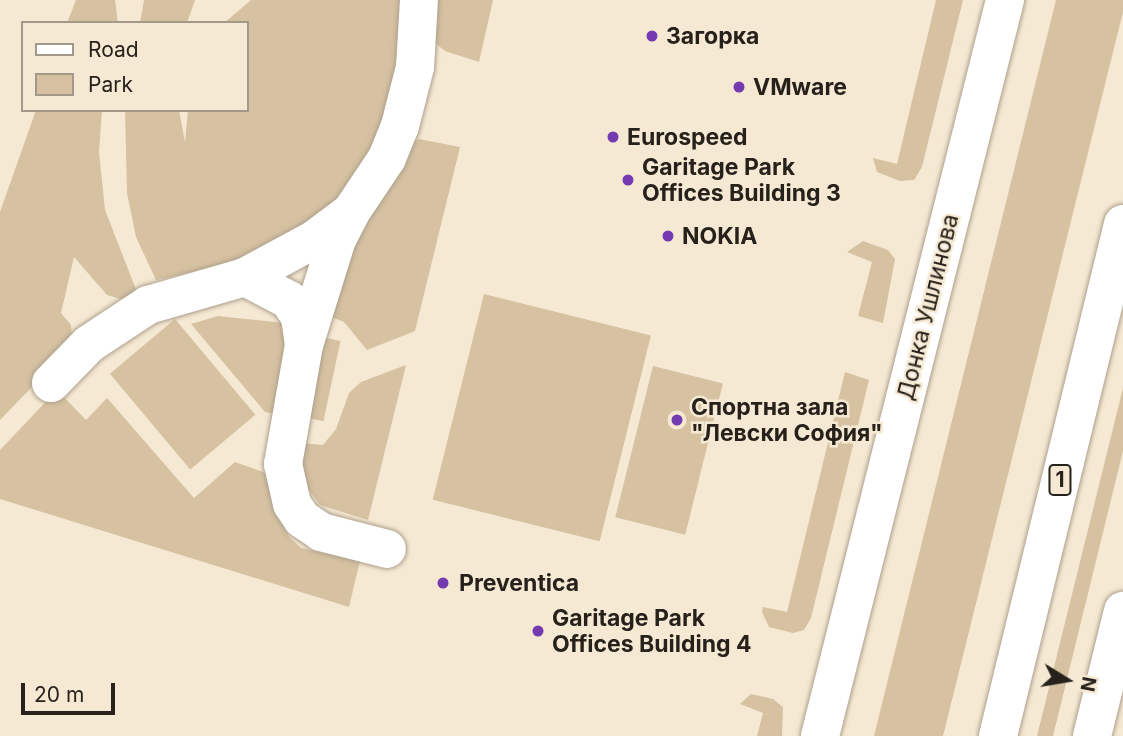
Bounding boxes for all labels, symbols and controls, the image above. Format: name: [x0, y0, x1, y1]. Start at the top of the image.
legend: [21, 21, 248, 112]
place label: Загорка: [666, 22, 759, 50]
marker: Загорка: [644, 28, 660, 44]
text: Road: [88, 37, 139, 62]
text: Park: [88, 72, 133, 97]
place label: VMware: [753, 73, 847, 101]
marker: VMware: [731, 79, 747, 95]
place label: Eurospeed: [627, 123, 747, 151]
marker: Eurospeed: [605, 129, 621, 145]
place label: Garitage Park Offices Building 3: [642, 153, 841, 207]
marker: Garitage Park Offices Building 3: [620, 172, 636, 188]
street label: Донка Ушлинова: [892, 211, 964, 403]
place label: NOKIA: [682, 222, 757, 250]
marker: NOKIA: [660, 228, 676, 244]
place label: Спортна зала "Левски София": [691, 393, 883, 447]
marker: Спортна зала "Левски София": [669, 412, 685, 428]
road number: 1: [1048, 462, 1072, 498]
place label: Preventica: [459, 569, 579, 597]
marker: Preventica: [433, 573, 453, 593]
place label: Garitage Park Offices Building 4: [552, 604, 752, 658]
marker: Garitage Park Offices Building 4: [530, 623, 546, 639]
north arrow: [1032, 645, 1102, 715]
scale bar: [24, 670, 119, 714]
text: N: [1075, 675, 1101, 693]
text: 20 m: [34, 682, 84, 707]

